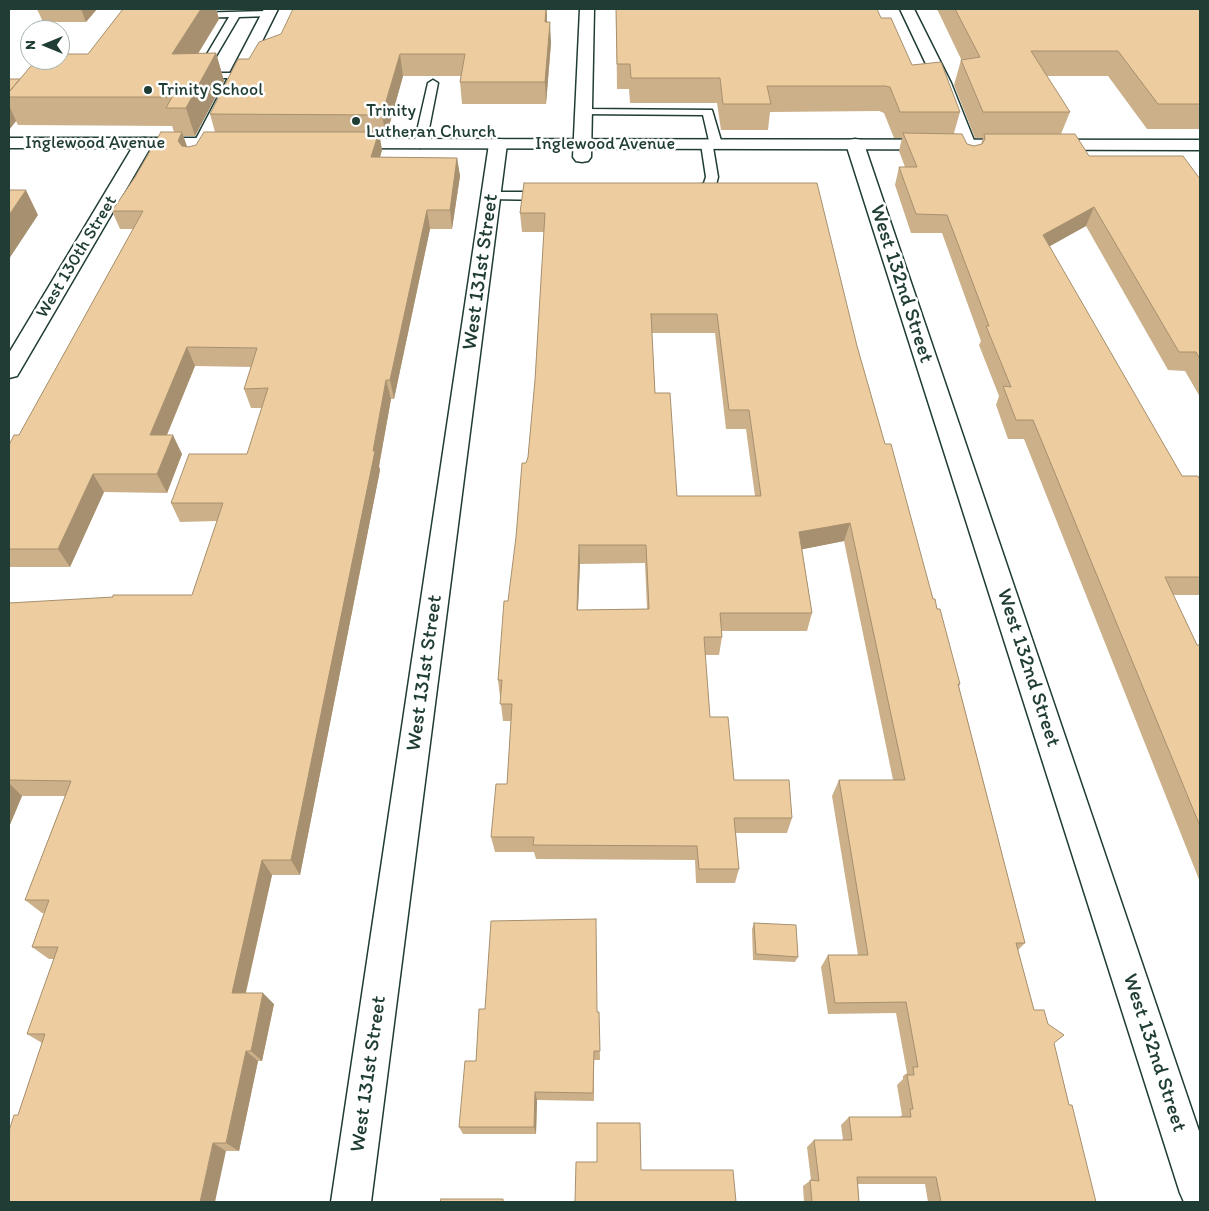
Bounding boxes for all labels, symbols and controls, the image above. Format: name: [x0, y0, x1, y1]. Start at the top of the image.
north arrow: [20, 20, 70, 70]
text: N: [22, 40, 39, 50]
place label: Trinity School: [158, 79, 263, 101]
marker: Trinity School: [142, 84, 154, 96]
place label: Trinity Lutheran Church: [366, 100, 496, 142]
marker: Trinity Lutheran Church: [350, 115, 362, 127]
street label: Inglewood Avenue: [25, 132, 165, 154]
street label: Inglewood Avenue: [535, 133, 675, 155]
street label: West 130th Street: [32, 192, 122, 322]
street label: West 131st Street: [458, 192, 504, 352]
street label: West 132nd Street: [864, 202, 938, 366]
street label: West 132nd Street: [991, 586, 1065, 750]
street label: West 131st Street: [402, 593, 448, 753]
street label: West 132nd Street: [1117, 971, 1191, 1135]
street label: West 131st Street: [346, 994, 392, 1154]

